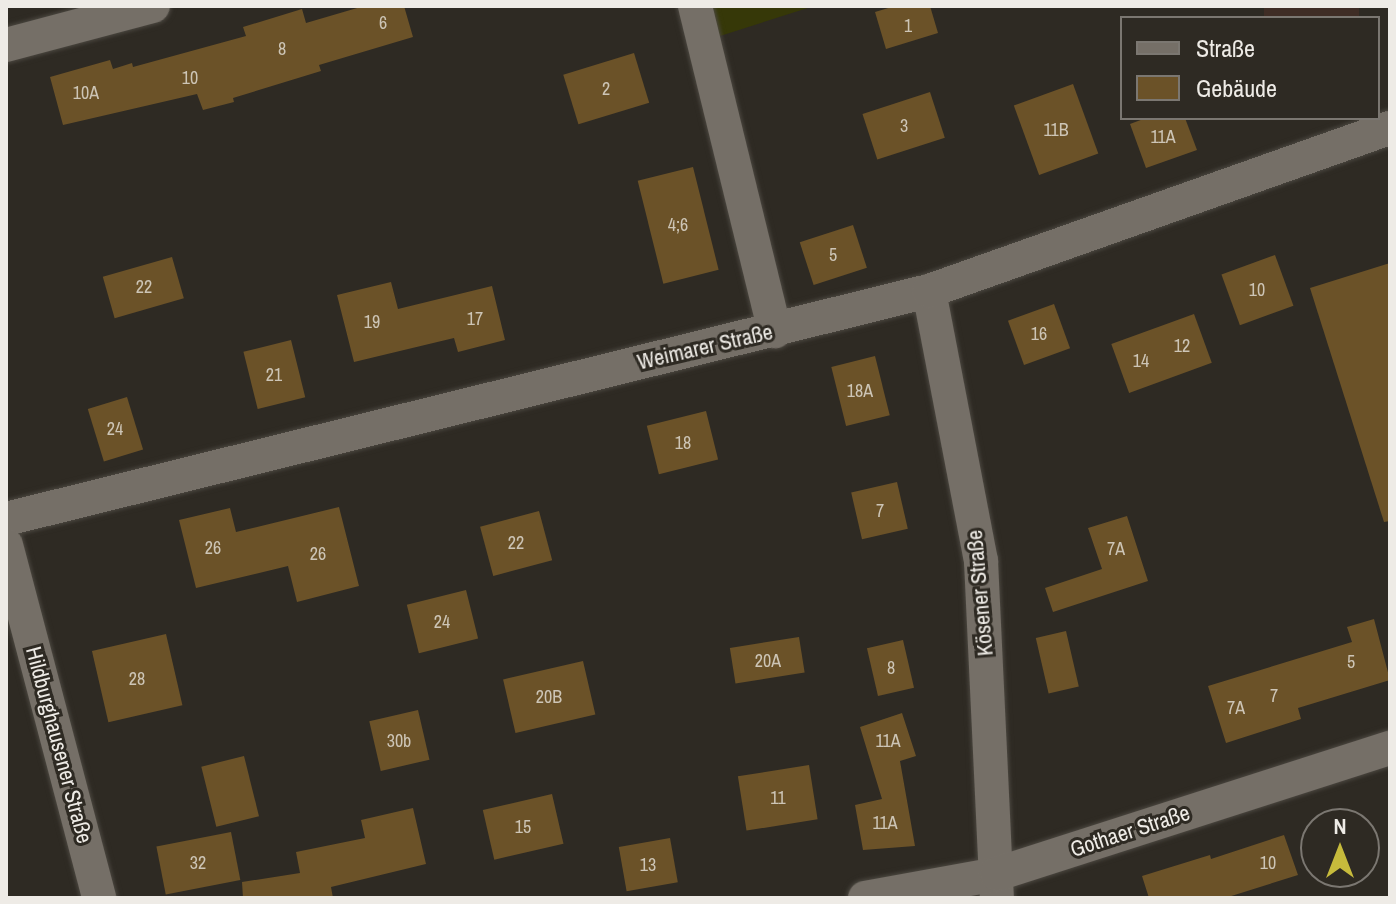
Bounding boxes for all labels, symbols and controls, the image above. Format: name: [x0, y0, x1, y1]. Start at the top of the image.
house number: 6: [379, 12, 387, 34]
house number: 1: [904, 15, 912, 37]
legend: [1120, 16, 1380, 120]
text: Straße: [1196, 32, 1255, 64]
house number: 8: [278, 38, 286, 60]
house number: 10: [182, 67, 198, 89]
text: Gebäude: [1196, 72, 1277, 104]
house number: 2: [602, 78, 610, 100]
house number: 10A: [73, 82, 99, 104]
house number: 3: [900, 115, 908, 137]
house number: 11B: [1043, 119, 1069, 141]
house number: 11A: [1150, 126, 1176, 148]
house number: 4;6: [668, 214, 688, 236]
house number: 5: [829, 244, 837, 266]
house number: 22: [136, 276, 152, 298]
house number: 10: [1249, 279, 1265, 301]
house number: 17: [467, 308, 483, 330]
house number: 19: [364, 311, 380, 333]
street label: Weimarer Straße: [635, 319, 775, 375]
house number: 16: [1031, 323, 1047, 345]
house number: 12: [1174, 335, 1190, 357]
house number: 14: [1133, 350, 1149, 372]
house number: 21: [266, 364, 282, 386]
house number: 18A: [847, 380, 873, 402]
house number: 24: [107, 418, 123, 440]
house number: 18: [675, 432, 691, 454]
house number: 7: [876, 500, 884, 522]
street label: Kösener Straße: [961, 529, 999, 657]
house number: 22: [508, 532, 524, 554]
house number: 26: [205, 537, 221, 559]
house number: 7A: [1107, 538, 1125, 560]
house number: 26: [310, 543, 326, 565]
house number: 24: [434, 611, 450, 633]
street label: Hildburghausener Straße: [20, 644, 98, 846]
house number: 20A: [755, 650, 781, 672]
house number: 5: [1347, 651, 1355, 673]
house number: 8: [887, 657, 895, 679]
house number: 28: [129, 668, 145, 690]
house number: 7: [1270, 685, 1278, 707]
house number: 20B: [536, 686, 562, 708]
house number: 7A: [1227, 697, 1245, 719]
house number: 30b: [387, 730, 411, 752]
house number: 11A: [875, 730, 901, 752]
house number: 11: [770, 787, 786, 809]
street label: Gothaer Straße: [1067, 799, 1193, 863]
north arrow: [1300, 808, 1380, 888]
text: N: [1333, 811, 1347, 841]
house number: 11A: [872, 812, 898, 834]
house number: 15: [515, 816, 531, 838]
house number: 32: [190, 852, 206, 874]
house number: 10: [1260, 852, 1276, 874]
house number: 13: [640, 854, 656, 876]

